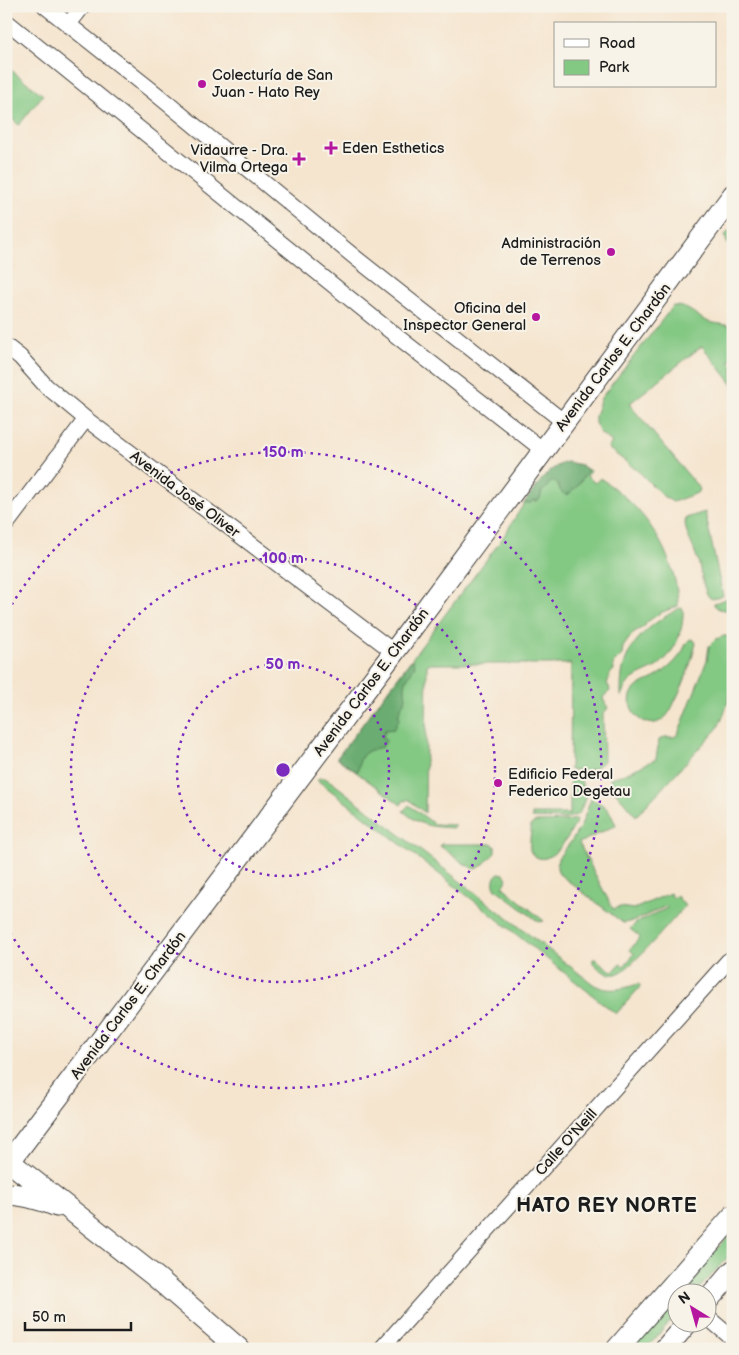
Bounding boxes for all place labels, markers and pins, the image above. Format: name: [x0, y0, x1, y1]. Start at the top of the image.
place label: Colecturía de San Juan - Hato Rey: [212, 66, 333, 102]
marker: Colecturía de San Juan - Hato Rey: [196, 78, 208, 90]
place label: Eden Esthetics: [342, 139, 445, 158]
place label: Vidaurre - Dra. Vilma Ortega: [190, 141, 288, 177]
marker: Eden Esthetics: [324, 141, 338, 155]
marker: Vidaurre - Dra. Vilma Ortega: [292, 152, 306, 166]
place label: Administración de Terrenos: [502, 234, 602, 270]
marker: Administración de Terrenos: [605, 246, 617, 258]
place label: Oficina del Inspector General: [403, 299, 526, 335]
marker: Oficina del Inspector General: [530, 311, 542, 323]
centre of rings: [274, 761, 292, 779]
place label: Edificio Federal Federico Degetau: [508, 765, 631, 801]
marker: Edificio Federal Federico Degetau: [492, 777, 504, 789]

